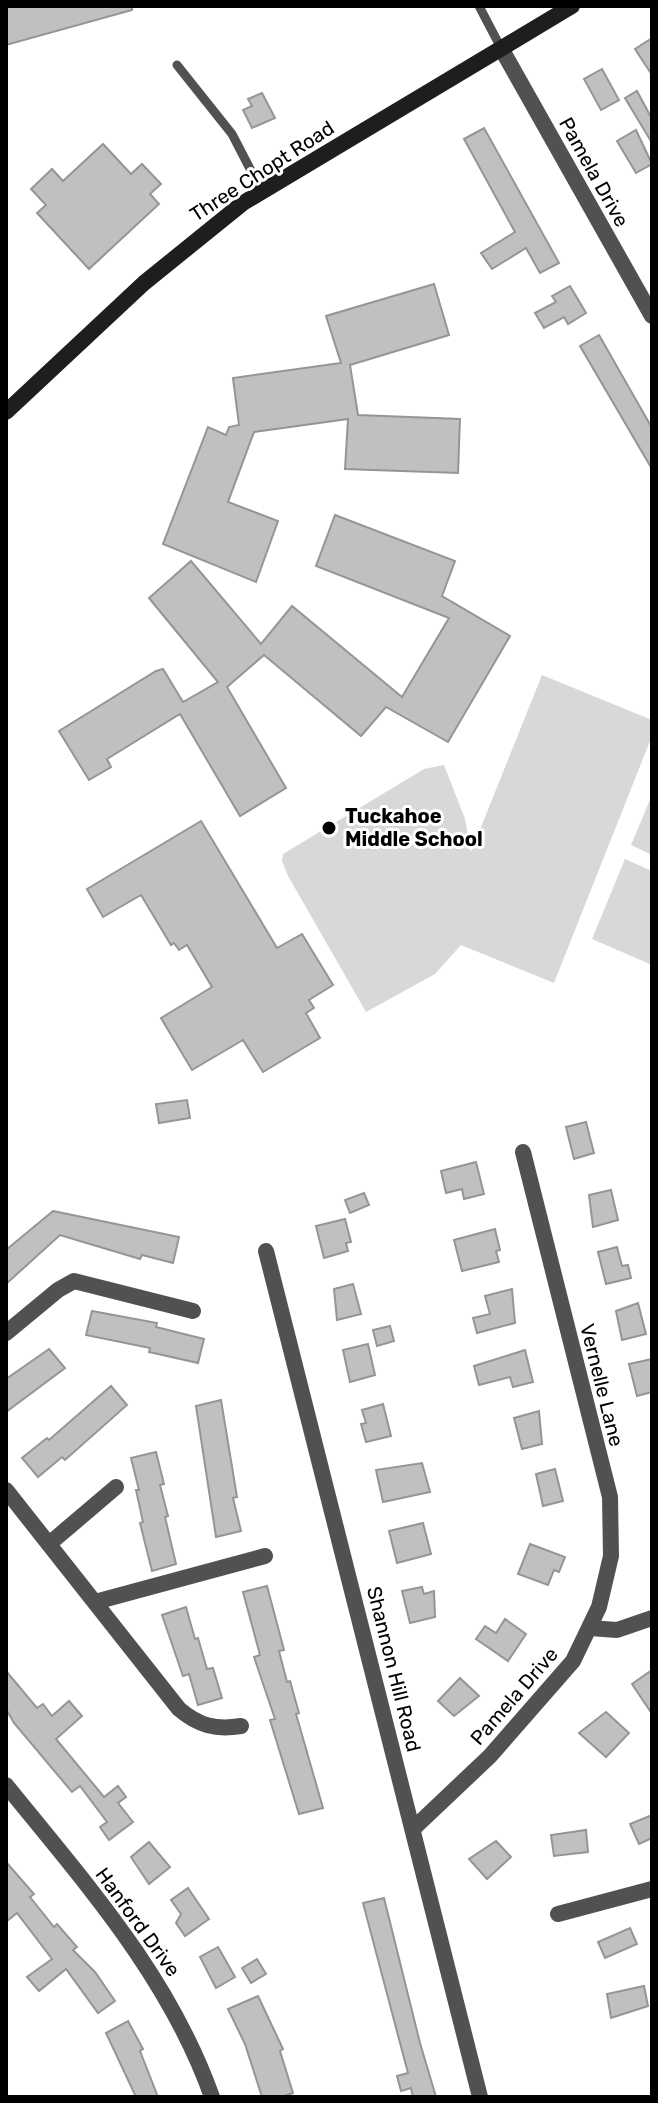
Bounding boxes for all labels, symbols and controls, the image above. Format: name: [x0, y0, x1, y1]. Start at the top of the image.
street label: Pamela Drive: [554, 113, 634, 231]
street label: Three Chopt Road: [185, 115, 339, 227]
place label: Tuckahoe Middle School: [345, 804, 483, 851]
marker: Tuckahoe Middle School: [320, 819, 338, 837]
street label: Vernelle Lane: [575, 1321, 629, 1449]
street label: Shannon Hill Road: [362, 1584, 426, 1754]
street label: Pamela Drive: [465, 1642, 563, 1750]
street label: Hanford Drive: [90, 1863, 186, 1981]

